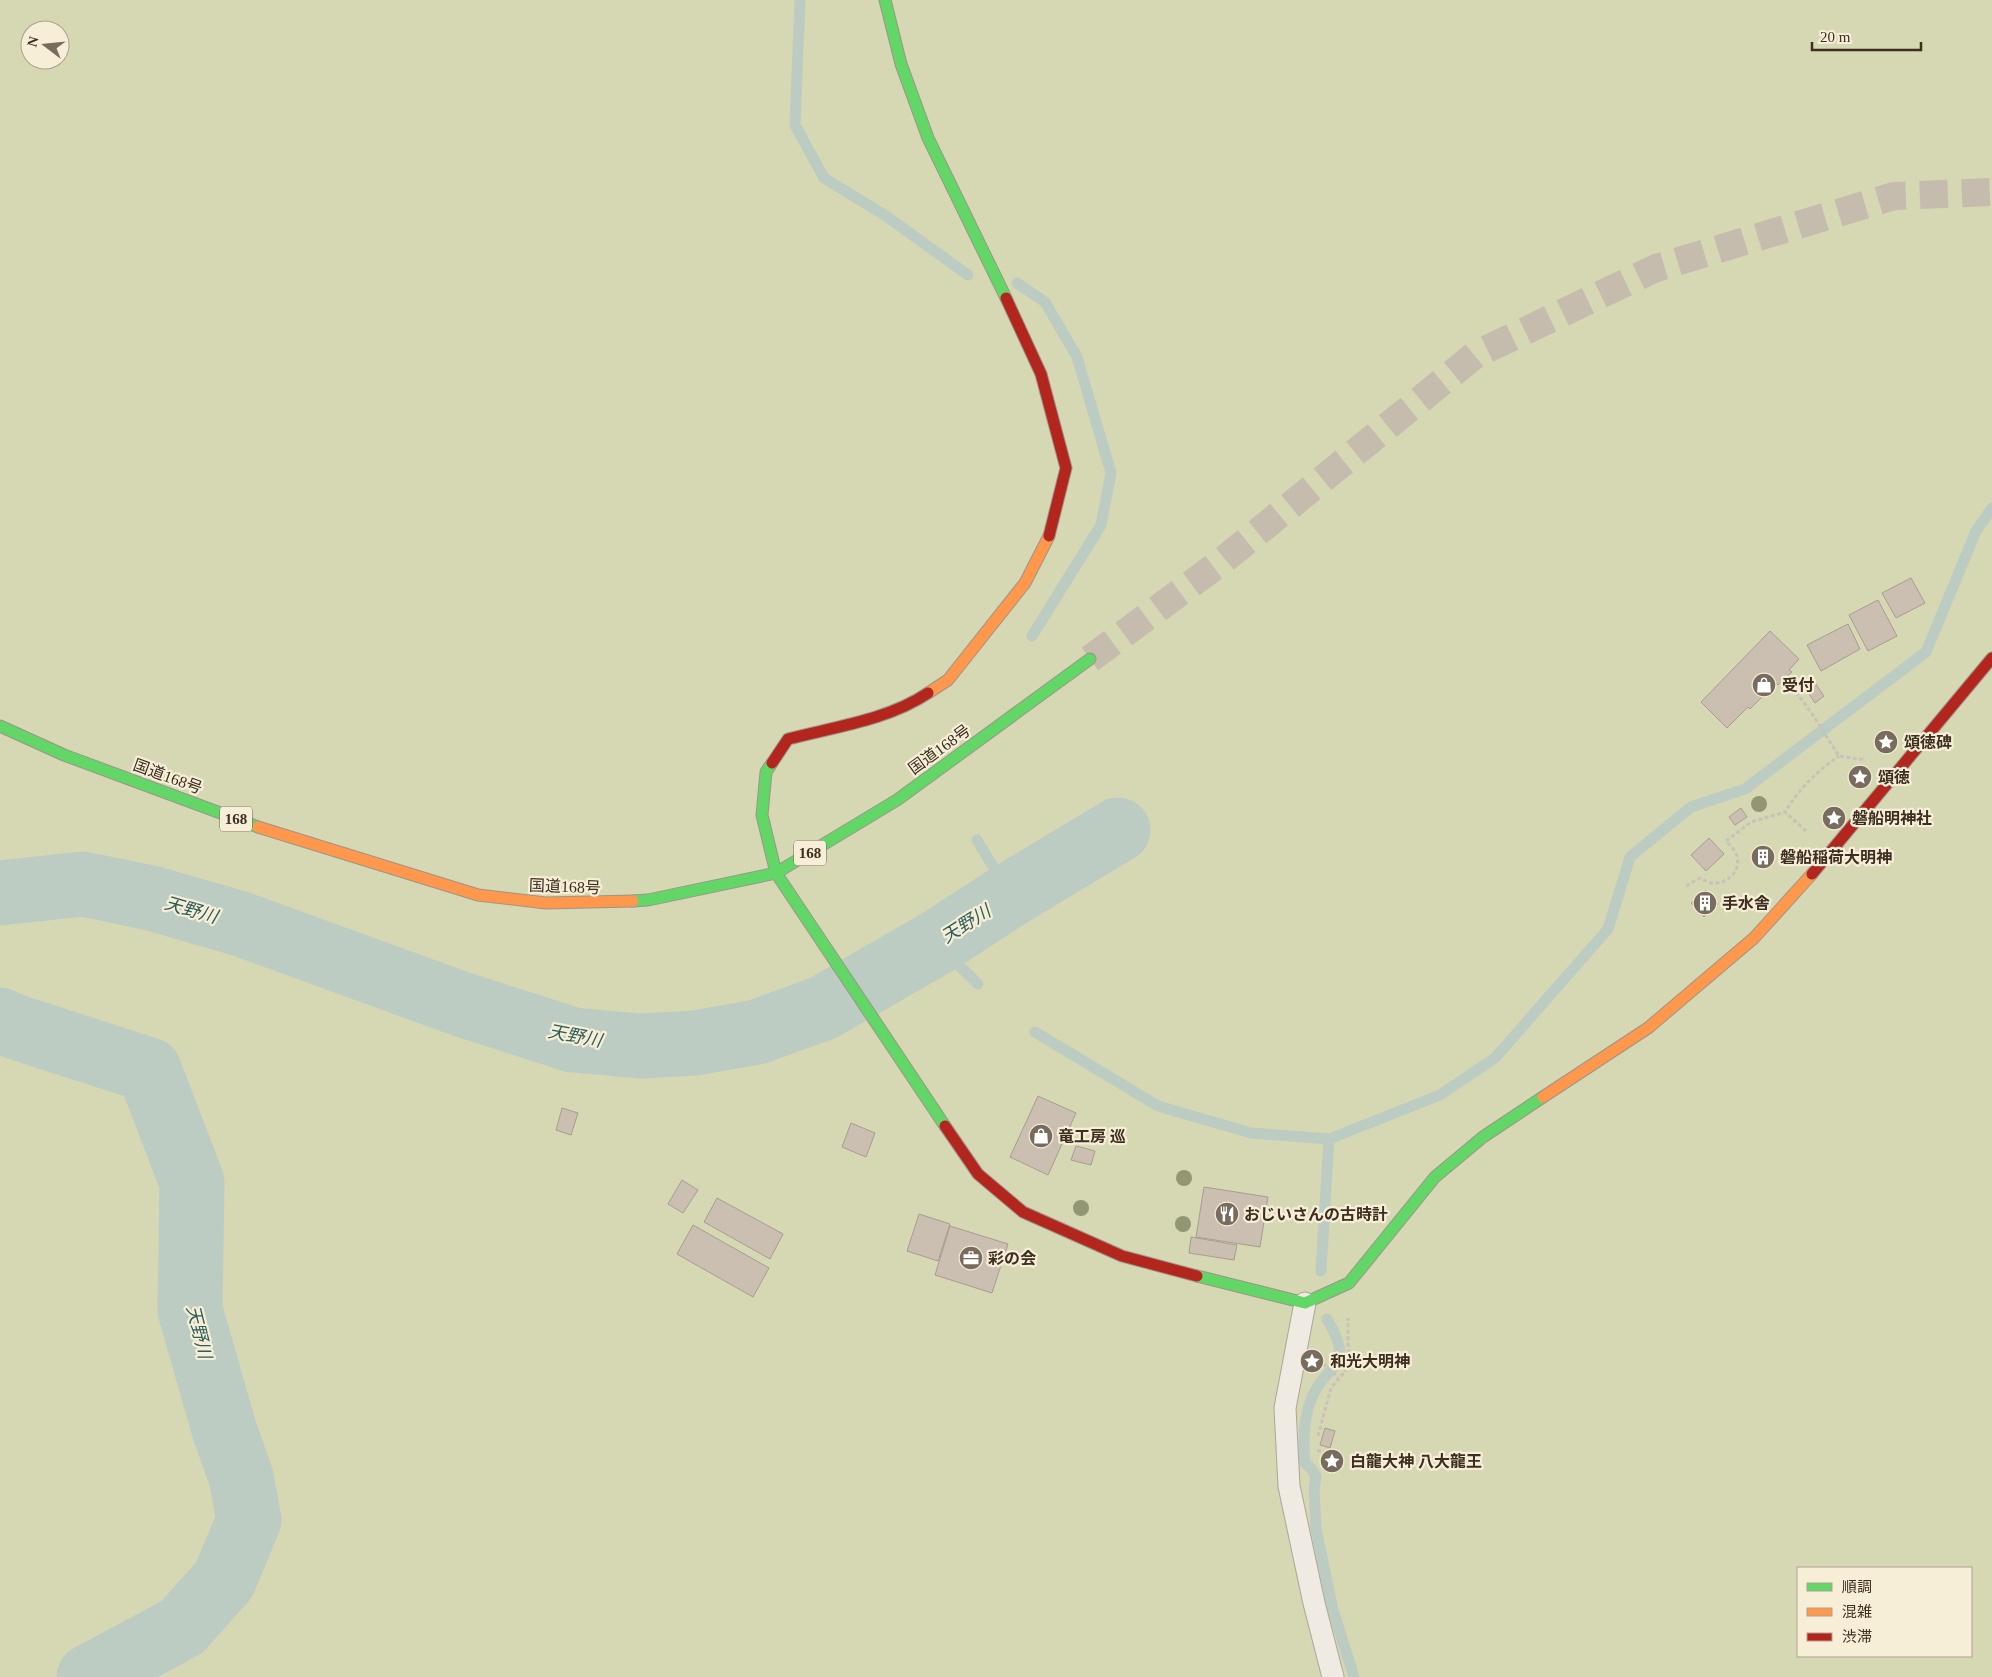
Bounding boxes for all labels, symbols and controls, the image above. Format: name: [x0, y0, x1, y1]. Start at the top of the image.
north arrow: [20, 20, 70, 70]
scale bar: [1812, 20, 1921, 52]
text: 20 m: [1820, 29, 1851, 45]
text: N: [24, 35, 42, 48]
shop icon: 受付: [1751, 672, 1777, 698]
place label: 受付: [1782, 677, 1814, 694]
street label: 国道168号: [905, 721, 973, 777]
place icon: 頌徳碑: [1873, 729, 1899, 755]
place label: 頌徳碑: [1904, 734, 1952, 751]
street label: 国道168号: [131, 756, 205, 797]
place icon: 頌徳: [1847, 764, 1873, 790]
place label: 頌徳: [1878, 769, 1910, 786]
place icon: 磐船明神社: [1821, 805, 1847, 831]
road number: 168: [220, 806, 252, 832]
place label: 磐船明神社: [1852, 809, 1932, 827]
road number: 168: [794, 840, 826, 866]
building icon: 磐船稲荷大明神: [1750, 844, 1776, 870]
place label: 磐船稲荷大明神: [1780, 848, 1892, 866]
street label: 国道168号: [529, 877, 601, 896]
building icon: 手水舎: [1692, 890, 1718, 916]
water label: 天野川: [162, 893, 222, 928]
place label: 手水舎: [1722, 895, 1770, 912]
water label: 天野川: [938, 900, 996, 947]
water label: 天野川: [547, 1021, 605, 1051]
shop icon: 竜工房 巡: [1028, 1123, 1054, 1149]
place label: 竜工房 巡: [1058, 1128, 1126, 1145]
restaurant icon: おじいさんの古時計: [1214, 1201, 1240, 1227]
place label: おじいさんの古時計: [1244, 1206, 1388, 1223]
office icon: 彩の会: [958, 1245, 984, 1271]
place label: 彩の会: [988, 1250, 1036, 1267]
water label: 天野川: [183, 1303, 216, 1363]
place icon: 和光大明神: [1299, 1348, 1325, 1374]
place label: 和光大明神: [1330, 1352, 1410, 1370]
place icon: 白龍大神 八大龍王: [1319, 1448, 1345, 1474]
place label: 白龍大神 八大龍王: [1350, 1452, 1482, 1470]
legend: [1797, 1567, 1972, 1657]
text: 順調: [1842, 1579, 1872, 1595]
text: 混雑: [1842, 1604, 1872, 1620]
text: 渋滞: [1842, 1629, 1872, 1645]

